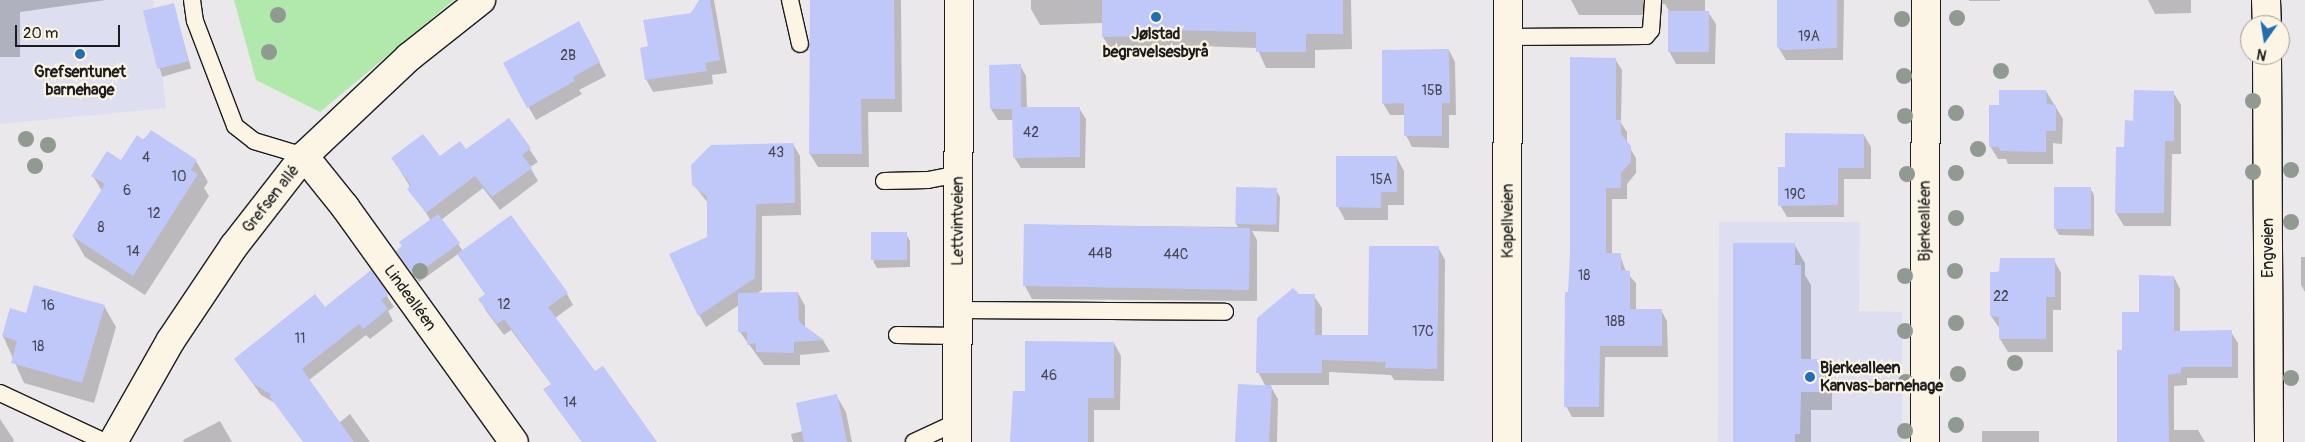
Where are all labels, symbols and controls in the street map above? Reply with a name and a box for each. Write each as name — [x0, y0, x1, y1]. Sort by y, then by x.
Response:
marker: Jølstad begravelsesbyrå — [1150, 11, 1162, 23]
scale bar — [18, 15, 122, 47]
north arrow — [2240, 15, 2290, 65]
text: 20 m — [23, 24, 58, 43]
place label: Jølstad begravelsesbyrå — [1103, 24, 1209, 62]
house number: 19A — [1798, 29, 1820, 45]
text: N — [2255, 45, 2268, 63]
marker: Grefsentunet barnehage — [74, 48, 86, 60]
house number: 2B — [560, 48, 576, 64]
place label: Grefsentunet barnehage — [34, 62, 126, 100]
house number: 15B — [1422, 83, 1442, 99]
house number: 42 — [1023, 125, 1039, 141]
house number: 43 — [768, 145, 784, 161]
house number: 4 — [142, 150, 150, 166]
street label: Grefsen allé — [238, 161, 304, 237]
house number: 10 — [171, 169, 187, 185]
house number: 15A — [1370, 172, 1392, 188]
street label: Lettvintveien — [948, 176, 968, 266]
street label: Bjerkealléen — [1915, 180, 1935, 262]
house number: 6 — [123, 183, 131, 199]
street label: Kapellveien — [1498, 184, 1518, 258]
house number: 19C — [1784, 187, 1806, 203]
house number: 12 — [147, 206, 161, 222]
street label: Engveien — [2258, 218, 2278, 278]
house number: 8 — [97, 220, 105, 236]
house number: 14 — [126, 244, 140, 260]
house number: 44B — [1088, 246, 1112, 262]
house number: 44C — [1164, 247, 1188, 263]
street label: Lindealléen — [380, 261, 440, 335]
house number: 18 — [1578, 268, 1590, 284]
house number: 22 — [1993, 289, 2009, 305]
house number: 12 — [497, 297, 511, 313]
house number: 16 — [41, 298, 55, 314]
house number: 18B — [1605, 314, 1625, 330]
house number: 17C — [1412, 324, 1434, 340]
house number: 11 — [295, 331, 305, 347]
house number: 18 — [32, 339, 44, 355]
place label: Bjerkealleen Kanvas-barnehage — [1820, 358, 1943, 396]
house number: 46 — [1041, 368, 1057, 384]
marker: Bjerkealleen Kanvas-barnehage — [1804, 371, 1816, 383]
house number: 14 — [563, 395, 577, 411]

